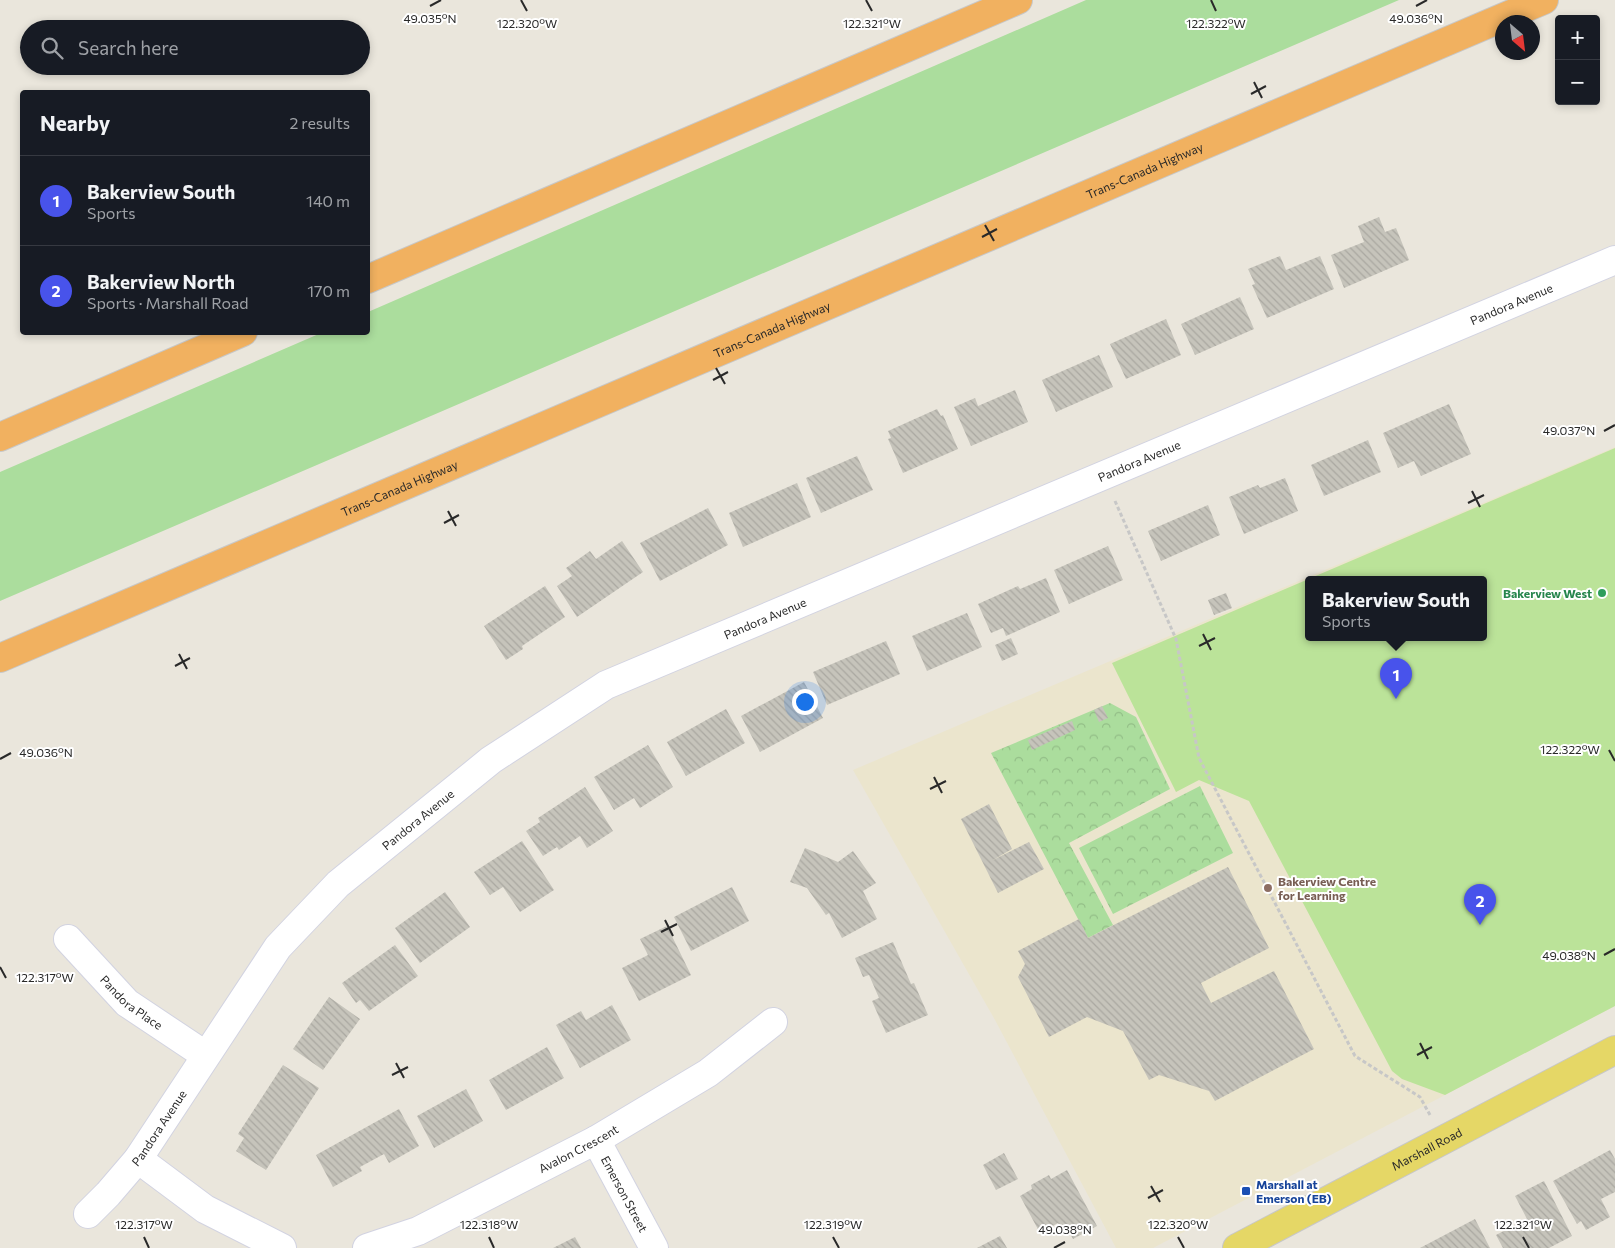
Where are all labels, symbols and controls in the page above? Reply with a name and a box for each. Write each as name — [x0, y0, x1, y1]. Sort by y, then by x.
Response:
text: 49.035°N — [403, 11, 457, 25]
text: 49.036°N — [1389, 11, 1443, 25]
north arrow — [1495, 15, 1540, 60]
map controls — [1555, 15, 1600, 105]
button: + — [1555, 15, 1600, 60]
text: 122.320°W — [497, 16, 557, 30]
text: 122.321°W — [843, 16, 901, 30]
text: 122.322°W — [1186, 16, 1246, 30]
search box — [20, 20, 370, 75]
icon: search — [38, 34, 66, 62]
text: Search here — [78, 36, 178, 59]
button: − — [1555, 60, 1600, 105]
text: Nearby — [40, 110, 110, 135]
text: 2 results — [289, 113, 350, 132]
street label: Trans-Canada Highway — [1084, 139, 1205, 201]
text: Bakerview South — [87, 180, 235, 203]
text: 1 — [52, 191, 60, 210]
text: 140 m — [306, 191, 350, 210]
text: Sports — [87, 203, 136, 222]
text: Bakerview North — [87, 270, 235, 293]
street label: Pandora Avenue — [1468, 280, 1555, 327]
text: 2 — [51, 281, 61, 300]
text: 170 m — [307, 281, 350, 300]
text: Sports · Marshall Road — [87, 293, 249, 312]
street label: Trans-Canada Highway — [711, 298, 832, 360]
text: 49.037°N — [1543, 423, 1595, 437]
street label: Pandora Avenue — [1096, 437, 1182, 484]
street label: Trans-Canada Highway — [339, 457, 460, 519]
popup — [1305, 576, 1487, 641]
place label: Bakerview West — [1503, 586, 1592, 600]
marker: Bakerview West — [1596, 587, 1608, 599]
text: Bakerview South — [1322, 588, 1470, 611]
street label: Pandora Avenue — [721, 595, 808, 642]
text: Sports — [1322, 611, 1371, 630]
pin: 1 — [1380, 658, 1412, 699]
your location — [792, 689, 818, 715]
text: 122.322°W — [1540, 742, 1600, 756]
text: 49.036°N — [19, 745, 73, 759]
street label: Pandora Avenue — [379, 786, 456, 853]
place label: Bakerview Centre for Learning — [1278, 874, 1376, 902]
marker: Bakerview Centre for Learning — [1262, 882, 1274, 894]
pin: 2 — [1464, 884, 1496, 925]
text: 49.038°N — [1542, 948, 1596, 962]
text: 122.317°W — [16, 970, 74, 984]
street label: Pandora Place — [98, 972, 165, 1032]
street label: Pandora Avenue — [128, 1087, 189, 1168]
street label: Avalon Crescent — [536, 1121, 621, 1175]
street label: Marshall Road — [1389, 1125, 1464, 1173]
street label: Emerson Street — [599, 1153, 651, 1234]
place label: Marshall at Emerson (EB) — [1256, 1177, 1331, 1205]
marker: Marshall at Emerson (EB) — [1240, 1185, 1252, 1197]
text: 122.317°W — [115, 1217, 173, 1231]
text: 122.318°W — [460, 1217, 518, 1231]
text: 122.319°W — [804, 1217, 862, 1231]
text: 122.320°W — [1148, 1217, 1208, 1231]
text: 122.321°W — [1494, 1217, 1552, 1231]
text: 49.038°N — [1038, 1222, 1092, 1236]

